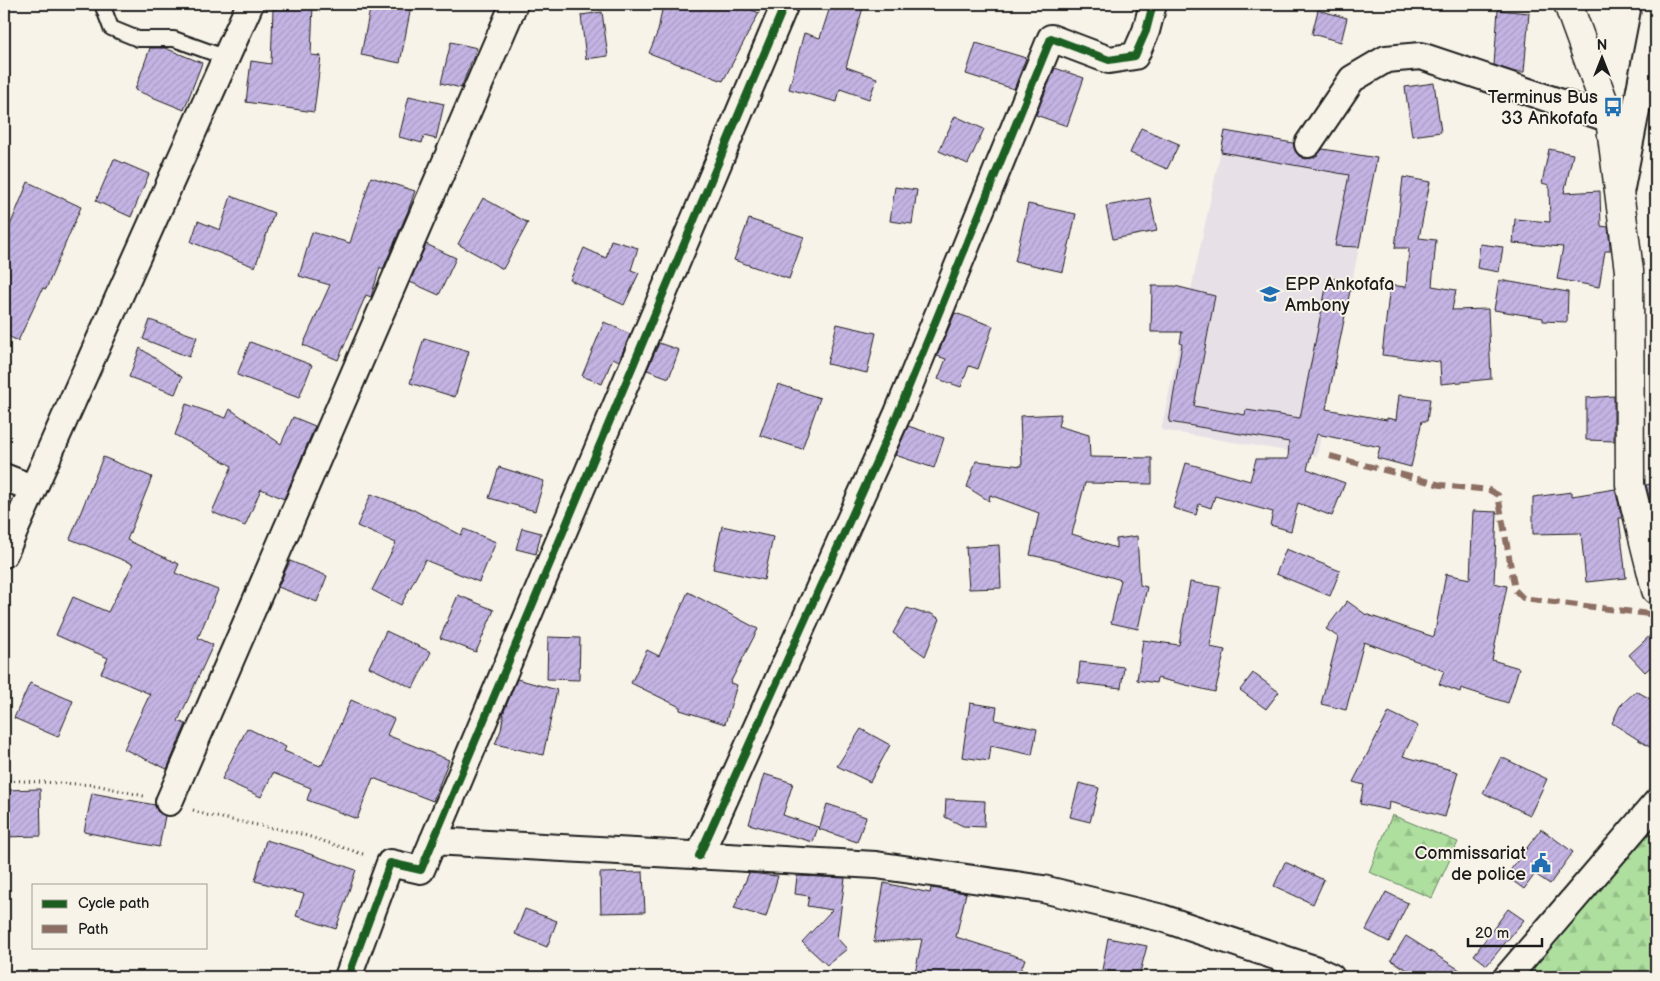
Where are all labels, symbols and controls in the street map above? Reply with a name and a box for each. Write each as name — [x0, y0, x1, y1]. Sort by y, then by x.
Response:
north arrow — [1578, 32, 1628, 82]
text: N — [1597, 37, 1607, 54]
place label: Terminus Bus 33 Ankofafa — [1488, 87, 1598, 129]
bus stop icon: Terminus Bus 33 Ankofafa — [1602, 96, 1624, 118]
place label: EPP Ankofafa Ambony — [1285, 274, 1394, 316]
school or university icon: EPP Ankofafa Ambony — [1259, 283, 1281, 305]
place label: Commissariat de police — [1415, 843, 1526, 885]
public building icon: Commissariat de police — [1530, 852, 1552, 874]
legend — [32, 884, 208, 948]
text: Cycle path — [78, 894, 149, 913]
scale bar — [1468, 916, 1541, 948]
text: Path — [78, 920, 108, 939]
text: 20 m — [1475, 924, 1509, 943]

